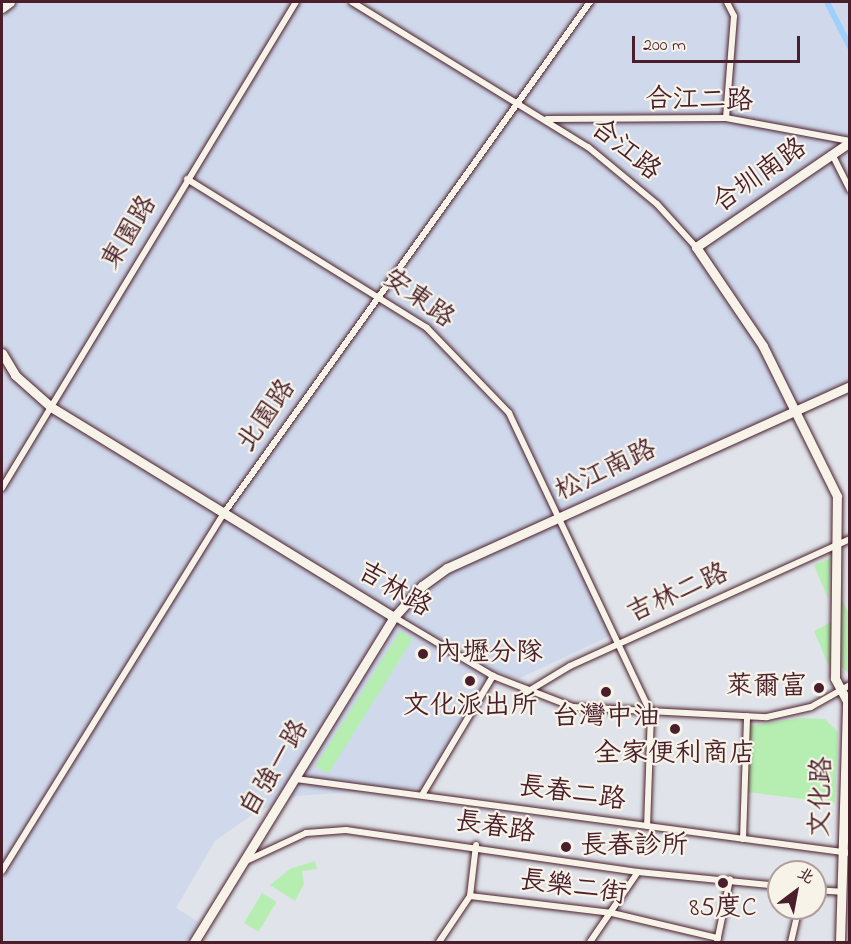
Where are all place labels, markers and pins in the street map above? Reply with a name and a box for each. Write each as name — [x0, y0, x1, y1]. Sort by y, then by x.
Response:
place label: 內壢分隊 — [435, 638, 543, 670]
marker: 內壢分隊 — [416, 647, 430, 661]
place label: 萊爾富 — [726, 672, 807, 704]
marker: 文化派出所 — [463, 674, 477, 688]
marker: 萊爾富 — [812, 681, 826, 695]
marker: 台灣中油 — [599, 685, 613, 699]
place label: 文化派出所 — [403, 691, 537, 723]
place label: 台灣中油 — [552, 702, 660, 734]
marker: 全家便利商店 — [668, 722, 682, 736]
place label: 全家便利商店 — [594, 739, 756, 771]
place label: 長春診所 — [580, 831, 688, 863]
marker: 長春診所 — [557, 838, 575, 856]
marker: 85度C — [716, 876, 730, 890]
place label: 85度C — [689, 893, 757, 925]

